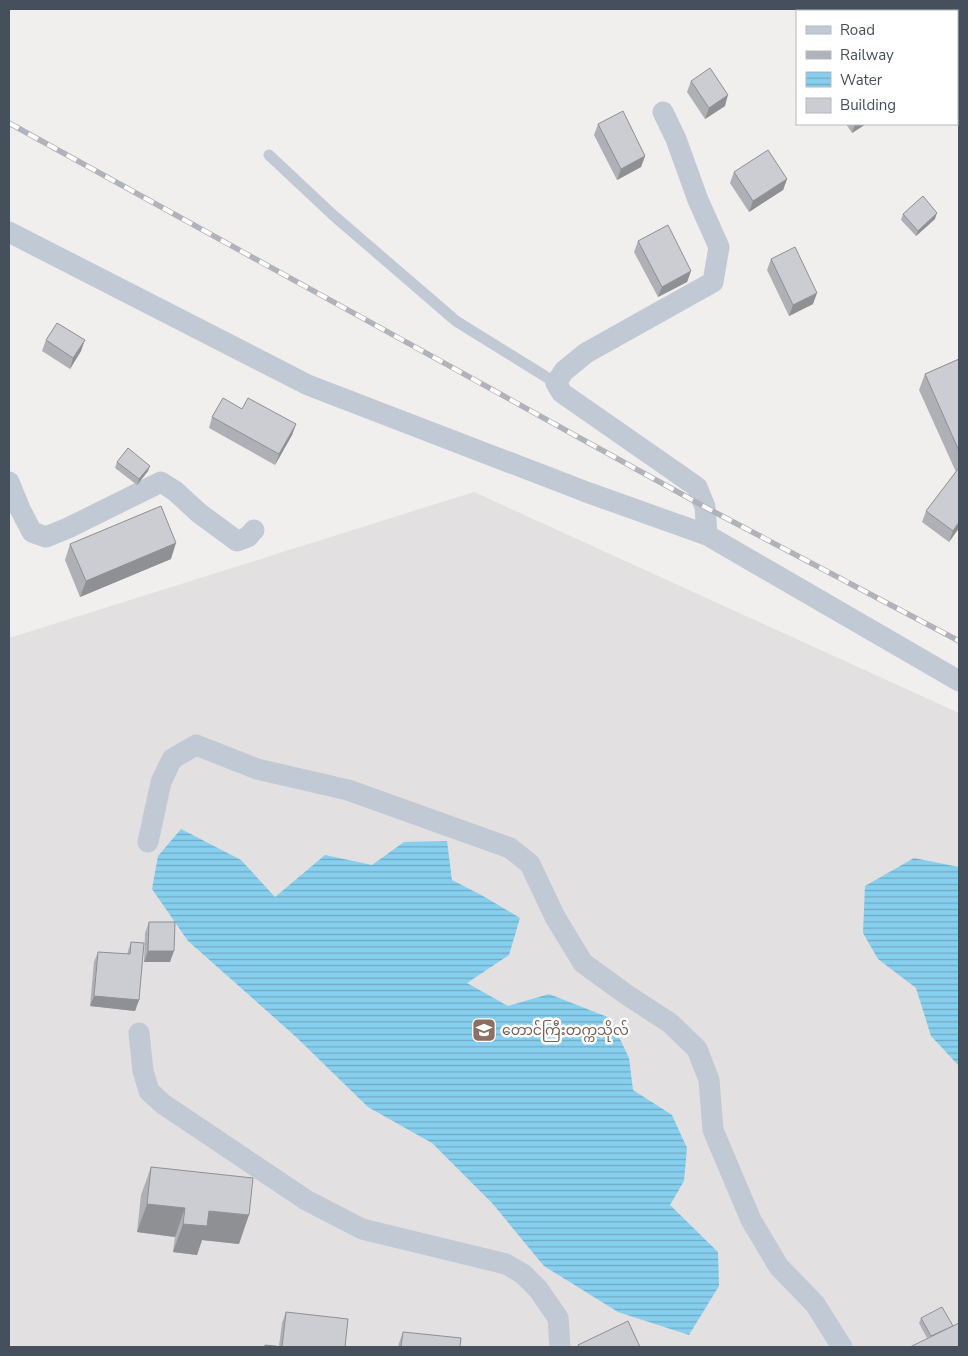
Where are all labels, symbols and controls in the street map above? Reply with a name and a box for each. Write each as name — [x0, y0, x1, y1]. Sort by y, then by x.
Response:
legend — [796, 10, 958, 125]
text: Road — [840, 20, 875, 40]
text: Railway — [840, 45, 894, 65]
text: Water — [840, 70, 883, 90]
text: Building — [840, 95, 896, 115]
school or university icon: တောင်ကြီးတက္ကသိုလ် — [471, 1017, 497, 1043]
place label: တောင်ကြီးတက္ကသိုလ် — [502, 1020, 629, 1042]

